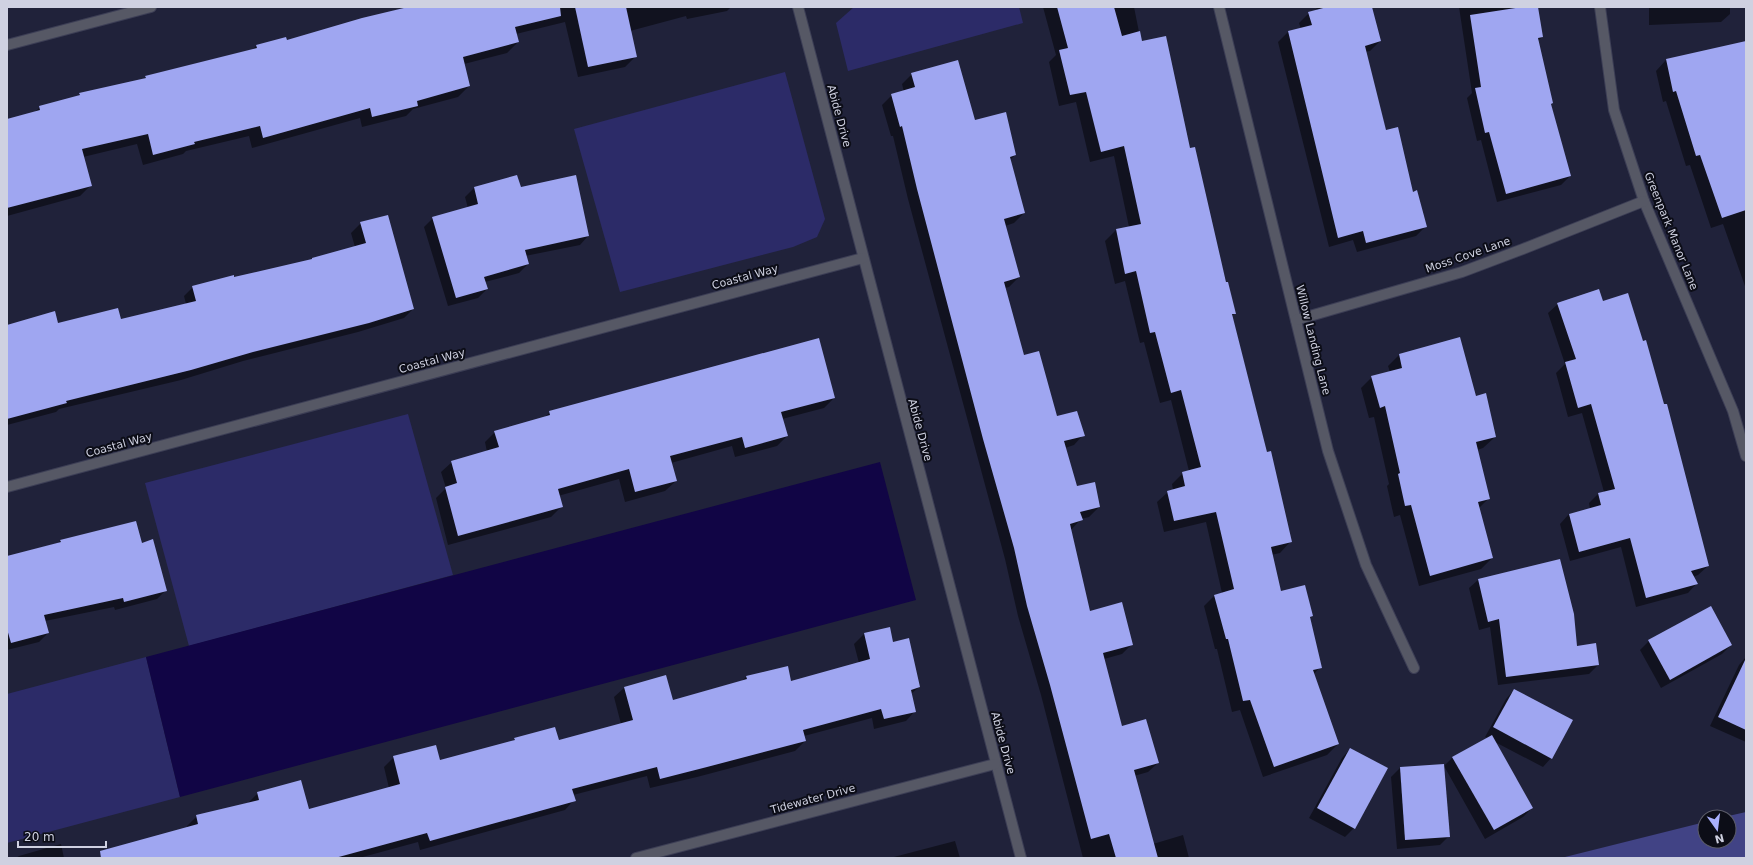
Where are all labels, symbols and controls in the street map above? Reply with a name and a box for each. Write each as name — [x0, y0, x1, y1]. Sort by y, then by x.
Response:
street label: Abide Drive — [824, 83, 854, 149]
street label: Greenpark Manor Lane — [1641, 170, 1701, 292]
street label: Moss Cove Lane — [1424, 234, 1512, 276]
street label: Coastal Way — [711, 262, 780, 292]
street label: Willow Landing Lane — [1293, 284, 1333, 397]
street label: Coastal Way — [398, 346, 467, 376]
street label: Abide Drive — [905, 397, 935, 463]
street label: Coastal Way — [85, 430, 154, 460]
street label: Abide Drive — [988, 710, 1018, 776]
street label: Tidewater Drive — [768, 781, 857, 817]
north arrow — [1697, 809, 1737, 849]
scale bar — [18, 823, 106, 849]
text: 20 m — [24, 830, 55, 844]
text: N — [1713, 831, 1725, 846]

